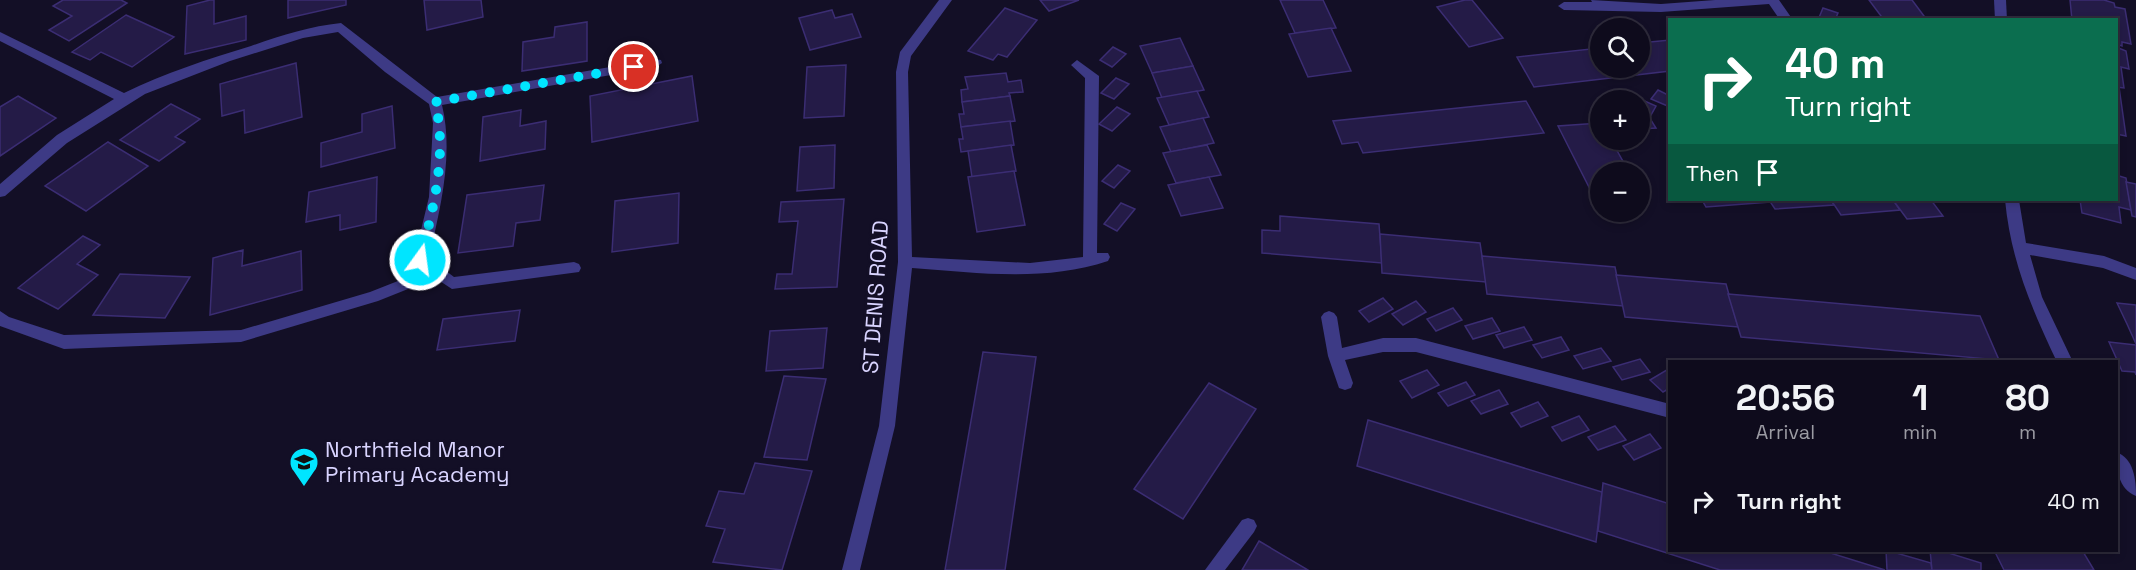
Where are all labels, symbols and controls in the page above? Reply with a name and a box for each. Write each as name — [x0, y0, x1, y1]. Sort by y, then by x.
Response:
map controls — [1590, 18, 1650, 222]
button: search — [1590, 18, 1650, 78]
text: 40 m — [1785, 37, 1885, 90]
pin — [608, 41, 659, 92]
icon: right — [1686, 42, 1764, 120]
icon: arrive — [617, 50, 650, 83]
text: Turn right — [1785, 89, 1912, 124]
button: + — [1590, 90, 1650, 150]
icon: arrive — [1751, 156, 1784, 189]
text: Then — [1686, 159, 1739, 187]
button: − — [1590, 162, 1650, 222]
street label: ST DENIS ROAD — [856, 219, 894, 375]
position arrow — [388, 228, 452, 292]
text: 20:56 — [1736, 375, 1835, 421]
text: 1 — [1912, 375, 1928, 421]
text: 80 — [2005, 375, 2050, 421]
text: Arrival — [1756, 419, 1815, 445]
text: min — [1903, 419, 1937, 445]
text: m — [2019, 419, 2036, 445]
place label: Northfield Manor Primary Academy — [325, 435, 509, 488]
school or university icon: Northfield Manor Primary Academy — [288, 446, 320, 488]
icon: right — [1686, 485, 1719, 518]
text: Turn right — [1737, 487, 1842, 515]
text: 40 m — [2048, 487, 2100, 515]

